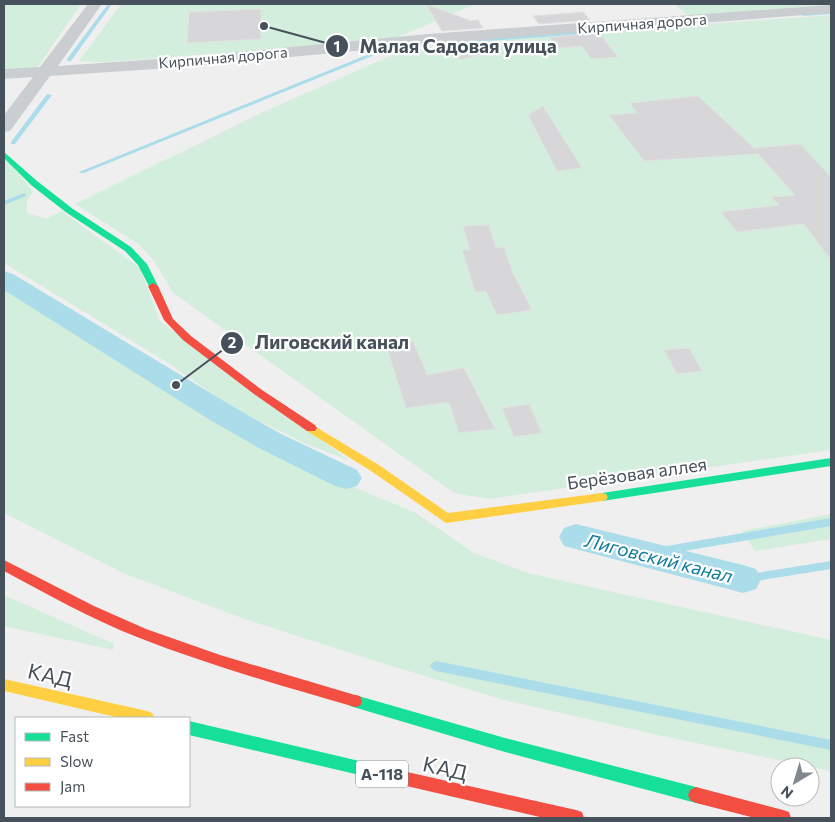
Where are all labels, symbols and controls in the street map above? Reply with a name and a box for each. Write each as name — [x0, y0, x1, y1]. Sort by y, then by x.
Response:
street label: Кирпичная дорога — [577, 10, 707, 36]
callout: Малая Садовая улица — [324, 29, 566, 63]
text: Малая Садовая улица — [359, 34, 557, 57]
text: 1 — [334, 37, 340, 55]
street label: Кирпичная дорога — [158, 42, 288, 72]
callout: Лиговский канал — [219, 326, 419, 360]
text: Лиговский канал — [255, 330, 409, 353]
text: 2 — [228, 333, 236, 351]
street label: Берёзовая аллея — [565, 452, 708, 494]
water label: Лиговский канал — [582, 528, 735, 587]
street label: КАД — [26, 657, 75, 692]
legend — [15, 717, 190, 807]
text: Fast — [60, 727, 89, 745]
street label: КАД — [421, 750, 470, 785]
text: Slow — [60, 752, 93, 770]
north arrow — [770, 757, 820, 807]
road number: А-118 — [356, 761, 408, 788]
text: Jam — [60, 777, 85, 795]
text: N — [777, 783, 796, 803]

